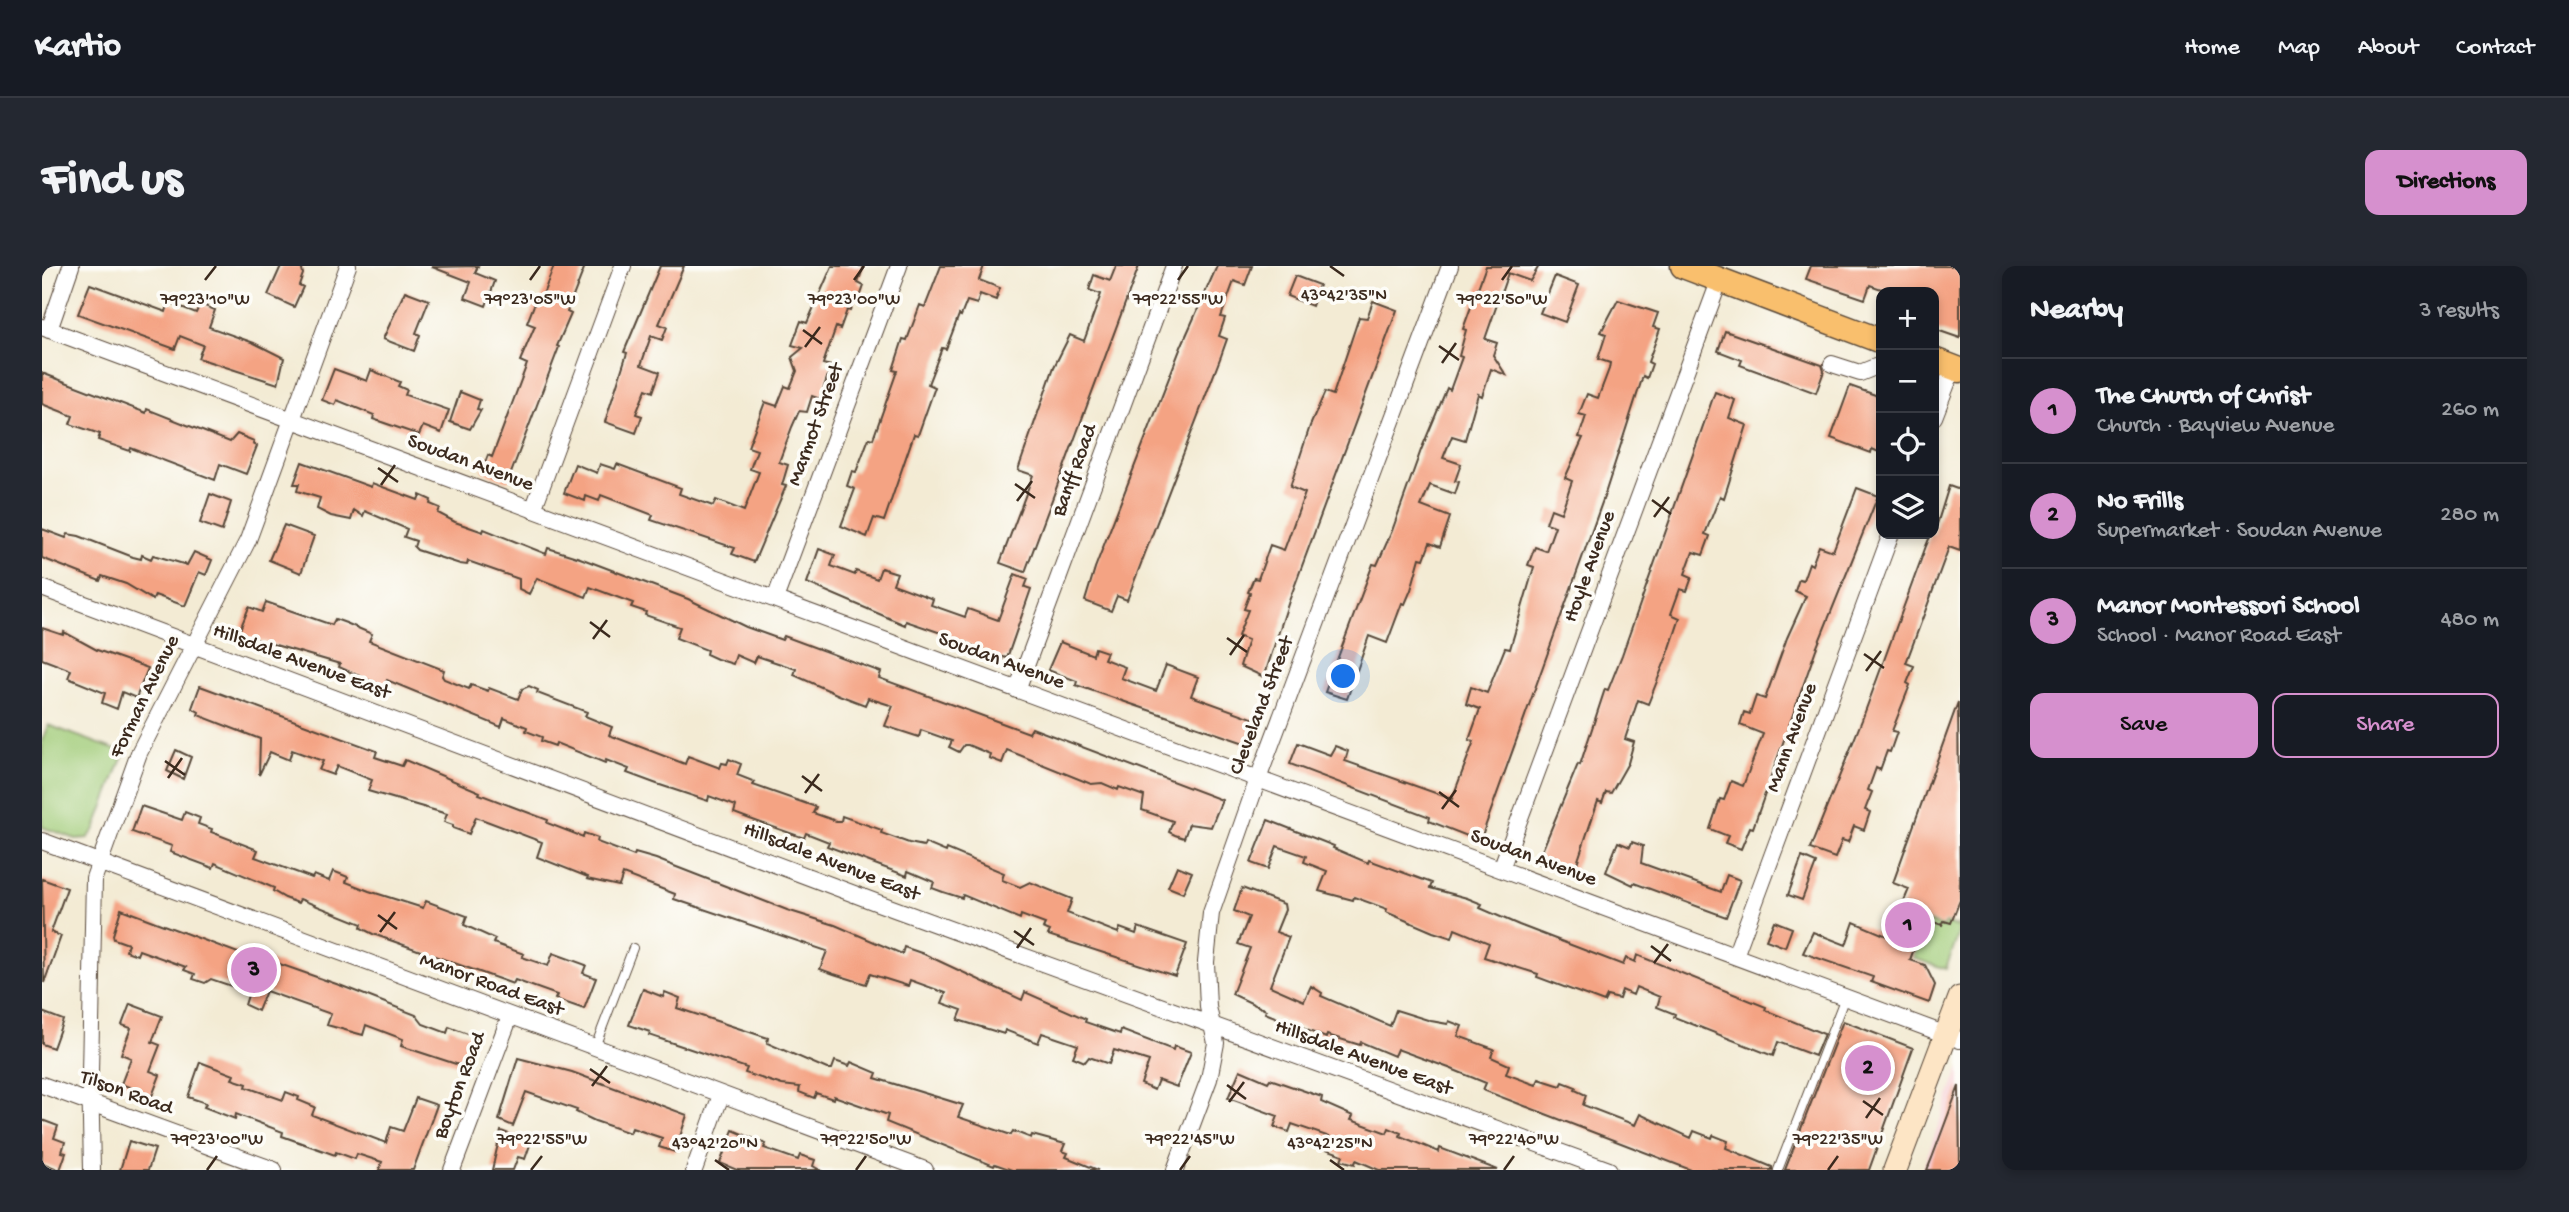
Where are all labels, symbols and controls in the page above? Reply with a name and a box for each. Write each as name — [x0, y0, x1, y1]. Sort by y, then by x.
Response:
text: Kartio — [35, 29, 121, 67]
text: Home — [2184, 34, 2240, 63]
text: Map — [2278, 34, 2320, 63]
text: About — [2358, 34, 2418, 63]
text: Contact — [2456, 34, 2534, 63]
button: Directions — [2365, 150, 2527, 215]
text: Find us — [42, 153, 182, 211]
text: 43°42'35"N — [1301, 286, 1387, 307]
map controls — [1876, 287, 1939, 539]
button: + — [1876, 287, 1939, 350]
text: 79°23'10"W — [159, 290, 250, 311]
text: 79°23'05"W — [483, 290, 576, 311]
text: 79°23'00"W — [807, 290, 900, 311]
text: 79°22'55"W — [1132, 290, 1223, 311]
text: 79°22'50"W — [1455, 290, 1548, 311]
text: Nearby — [2030, 294, 2123, 329]
text: 3 results — [2419, 298, 2499, 325]
button: − — [1876, 350, 1939, 413]
street label: Marmot Street — [783, 358, 852, 490]
text: The Church of Christ — [2097, 382, 2310, 413]
text: 1 — [2048, 397, 2058, 424]
text: 260 m — [2441, 397, 2499, 424]
button: locate — [1876, 413, 1939, 476]
text: Church · Bayview Avenue — [2097, 413, 2334, 440]
street label: Banff Road — [1047, 420, 1105, 521]
street label: Soudan Avenue — [403, 430, 538, 499]
button: layers — [1876, 476, 1939, 539]
text: No Frills — [2097, 487, 2183, 518]
text: 2 — [2047, 502, 2059, 529]
text: 280 m — [2440, 502, 2499, 529]
street label: Hoyle Avenue — [1559, 507, 1623, 626]
text: Supermarket · Soudan Avenue — [2097, 518, 2382, 545]
text: Manor Montessori School — [2097, 592, 2360, 623]
text: 3 — [2047, 607, 2059, 634]
text: 480 m — [2441, 607, 2499, 634]
street label: Hillsdale Avenue East — [209, 619, 395, 708]
text: School · Manor Road East — [2097, 623, 2341, 650]
street label: Soudan Avenue — [934, 628, 1069, 697]
street label: Forman Avenue — [105, 630, 187, 763]
street label: Cleveland Street — [1225, 631, 1302, 779]
your location — [1326, 659, 1360, 693]
street label: Mann Avenue — [1762, 679, 1825, 796]
button: Save — [2030, 693, 2258, 758]
button: Share — [2272, 693, 2499, 758]
street label: Hillsdale Avenue East — [739, 818, 925, 909]
street label: Soudan Avenue — [1466, 825, 1601, 894]
pin: 1 — [1885, 899, 1931, 951]
pin: 3 — [231, 944, 277, 996]
street label: Manor Road East — [416, 948, 569, 1024]
street label: Hillsdale Avenue East — [1271, 1015, 1457, 1104]
street label: Boyton Road — [429, 1028, 493, 1144]
pin: 2 — [1845, 1042, 1891, 1094]
street label: Tilson Road — [75, 1065, 177, 1123]
text: 79°23'00"W — [170, 1130, 263, 1151]
text: 79°22'55"W — [496, 1130, 587, 1151]
text: 79°22'50"W — [819, 1130, 912, 1151]
text: 79°22'45"W — [1144, 1130, 1235, 1151]
text: 79°22'40"W — [1468, 1130, 1559, 1151]
text: 79°22'35"W — [1792, 1130, 1883, 1151]
text: 43°42'20"N — [672, 1134, 758, 1155]
text: 43°42'25"N — [1287, 1134, 1373, 1155]

